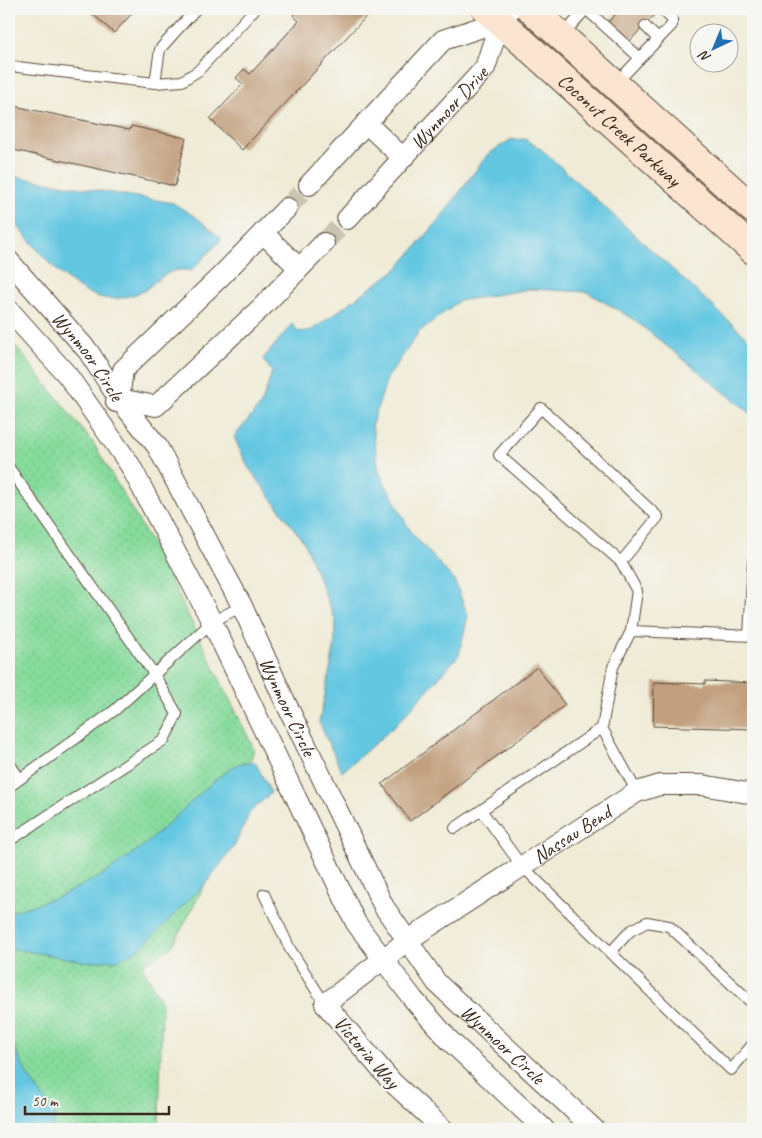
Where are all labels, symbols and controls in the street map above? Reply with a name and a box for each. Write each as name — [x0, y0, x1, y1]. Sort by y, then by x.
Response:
north arrow — [690, 22, 740, 72]
text: N — [695, 46, 714, 66]
street label: Wynmoor Drive — [405, 60, 494, 155]
street label: Coconut Creek Parkway — [552, 68, 688, 193]
street label: Wynmoor Circle — [46, 307, 130, 407]
street label: Wynmoor Circle — [254, 654, 322, 761]
street label: Nassau Bend — [528, 798, 619, 869]
street label: Wynmoor Circle — [455, 999, 551, 1091]
street label: Victoria Way — [328, 1011, 406, 1095]
scale bar — [25, 1083, 169, 1115]
text: 50 m — [32, 1092, 59, 1111]

